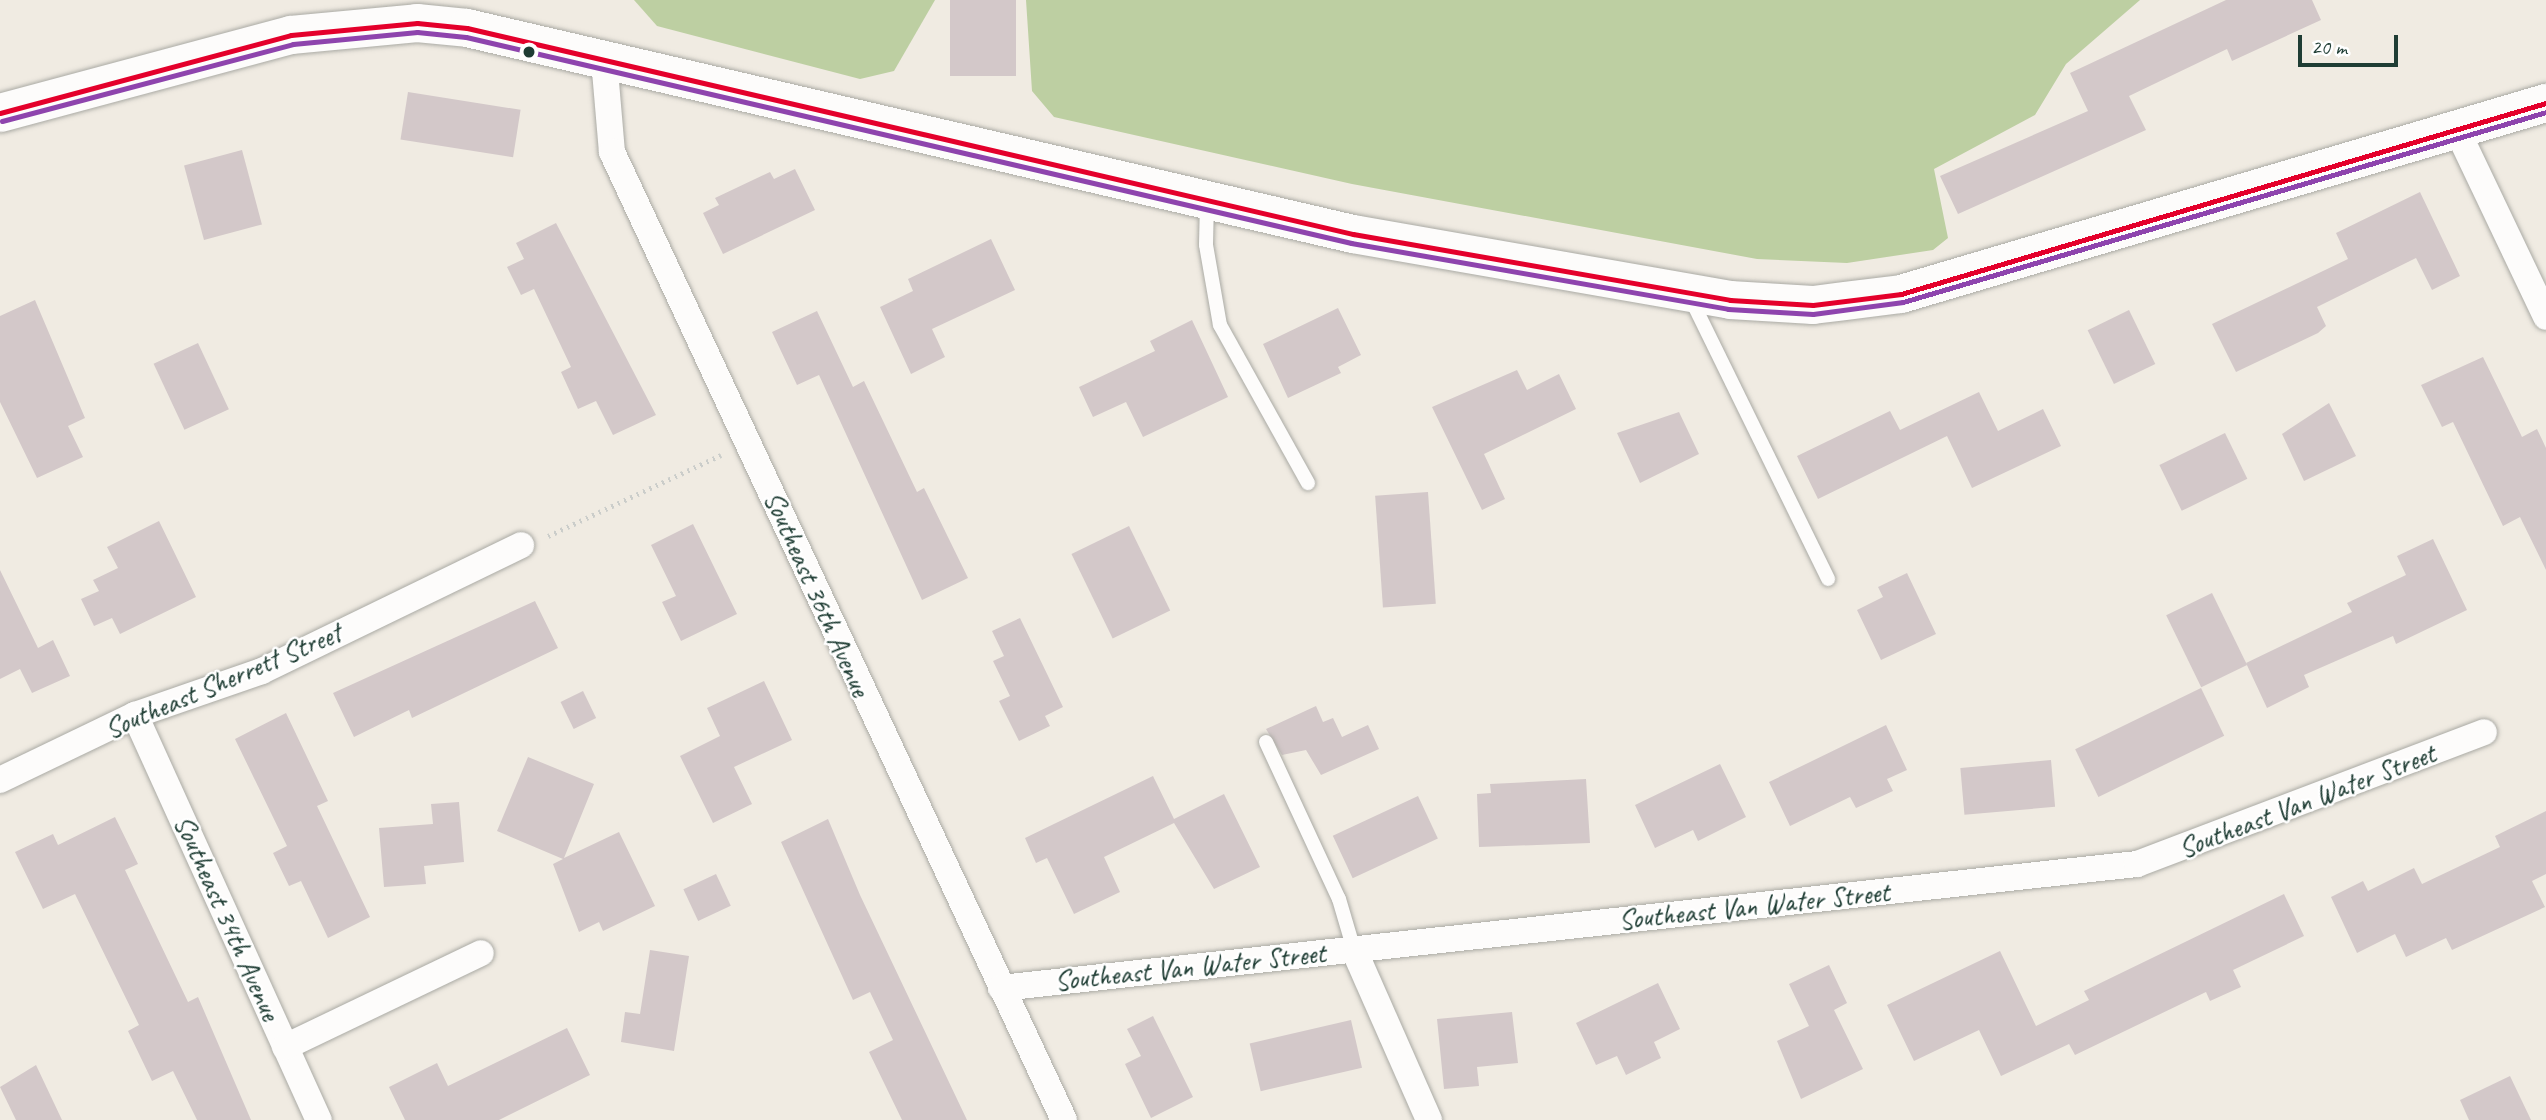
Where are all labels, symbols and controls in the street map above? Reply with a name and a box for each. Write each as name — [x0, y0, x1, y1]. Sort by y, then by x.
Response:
scale bar — [2301, 21, 2401, 65]
text: 20 m — [2311, 34, 2347, 60]
unlabelled marker — [522, 45, 536, 59]
street label: Southeast 36th Avenue — [757, 486, 877, 702]
street label: Southeast Sherrett Street — [99, 616, 347, 746]
street label: Southeast Van Water Street — [2173, 736, 2441, 866]
street label: Southeast 34th Avenue — [167, 810, 287, 1026]
street label: Southeast Van Water Street — [1615, 875, 1893, 937]
street label: Southeast Van Water Street — [1051, 936, 1329, 998]

